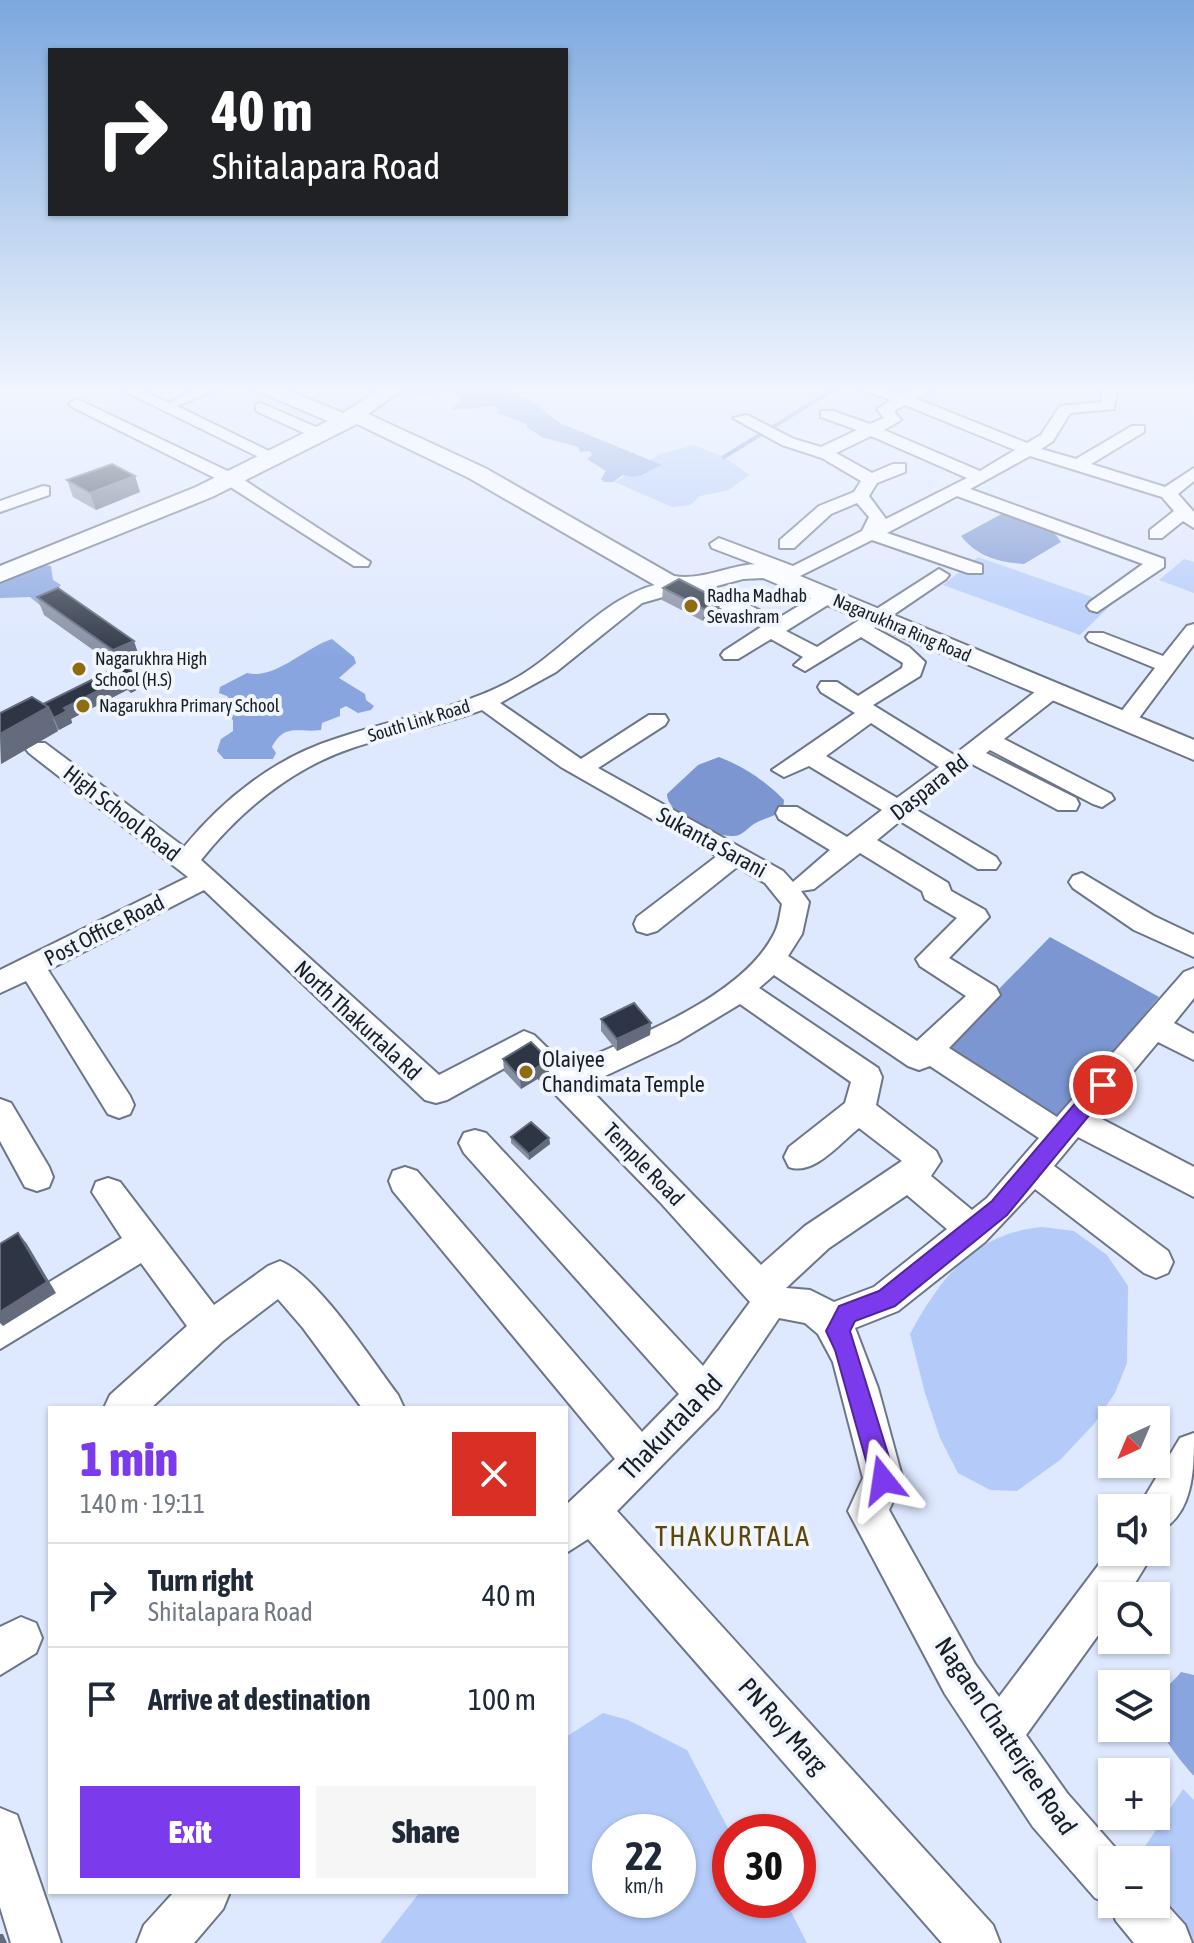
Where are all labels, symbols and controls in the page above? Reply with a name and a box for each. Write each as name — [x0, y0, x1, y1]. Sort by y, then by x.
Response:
text: 40 m — [212, 79, 313, 143]
icon: right — [80, 80, 184, 184]
text: Shitalapara Road — [212, 145, 440, 187]
place label: Radha Madhab Sevashram — [707, 585, 807, 627]
street label: Nagarukhra Ring Road — [830, 589, 974, 666]
marker: Radha Madhab Sevashram — [682, 597, 700, 615]
place label: Nagarukhra High School (H.S) — [95, 648, 207, 690]
marker: Nagarukhra High School (H.S) — [70, 660, 88, 678]
place label: Nagarukhra Primary School — [99, 695, 280, 716]
street label: South Link Road — [365, 695, 472, 746]
marker: Nagarukhra Primary School — [74, 697, 92, 715]
street label: Daspara Rd — [885, 749, 973, 825]
street label: High School Road — [59, 759, 185, 867]
street label: Sukanta Sarani — [653, 801, 771, 883]
street label: Post Office Road — [40, 889, 168, 971]
street label: North Thakurtala Rd — [289, 955, 427, 1085]
place label: Olaiyee Chandimata Temple — [542, 1046, 705, 1097]
pin — [1069, 1051, 1137, 1119]
marker: Olaiyee Chandimata Temple — [517, 1063, 535, 1081]
icon: arrive — [1081, 1063, 1125, 1107]
street label: Temple Road — [598, 1117, 690, 1211]
street label: Thakurtala Rd — [614, 1368, 728, 1486]
north arrow — [1098, 1406, 1170, 1478]
map controls — [1098, 1406, 1170, 1918]
text: 1 min — [80, 1431, 178, 1486]
button: close — [452, 1432, 536, 1516]
position arrow — [841, 1438, 925, 1522]
text: 140 m · 19:11 — [80, 1489, 205, 1519]
button: sound — [1098, 1494, 1170, 1566]
district label: THAKURTALA — [655, 1520, 811, 1552]
text: Turn right — [148, 1563, 254, 1597]
icon: right — [80, 1573, 124, 1617]
text: 40 m — [482, 1578, 536, 1612]
button: search — [1098, 1582, 1170, 1654]
text: Shitalapara Road — [148, 1597, 313, 1627]
street label: Nagaen Chatterjee Road — [929, 1632, 1083, 1840]
button: layers — [1098, 1670, 1170, 1742]
street label: PN Roy Marg — [732, 1672, 834, 1781]
icon: arrive — [80, 1677, 124, 1721]
text: Arrive at destination — [148, 1682, 370, 1716]
text: 100 m — [468, 1682, 536, 1716]
button: + — [1098, 1758, 1170, 1830]
button: Exit — [80, 1786, 300, 1878]
button: Share — [316, 1786, 536, 1878]
speed limit sign: 30 — [712, 1814, 816, 1918]
text: 22 — [625, 1833, 663, 1878]
button: − — [1098, 1846, 1170, 1918]
text: km/h — [624, 1874, 664, 1897]

